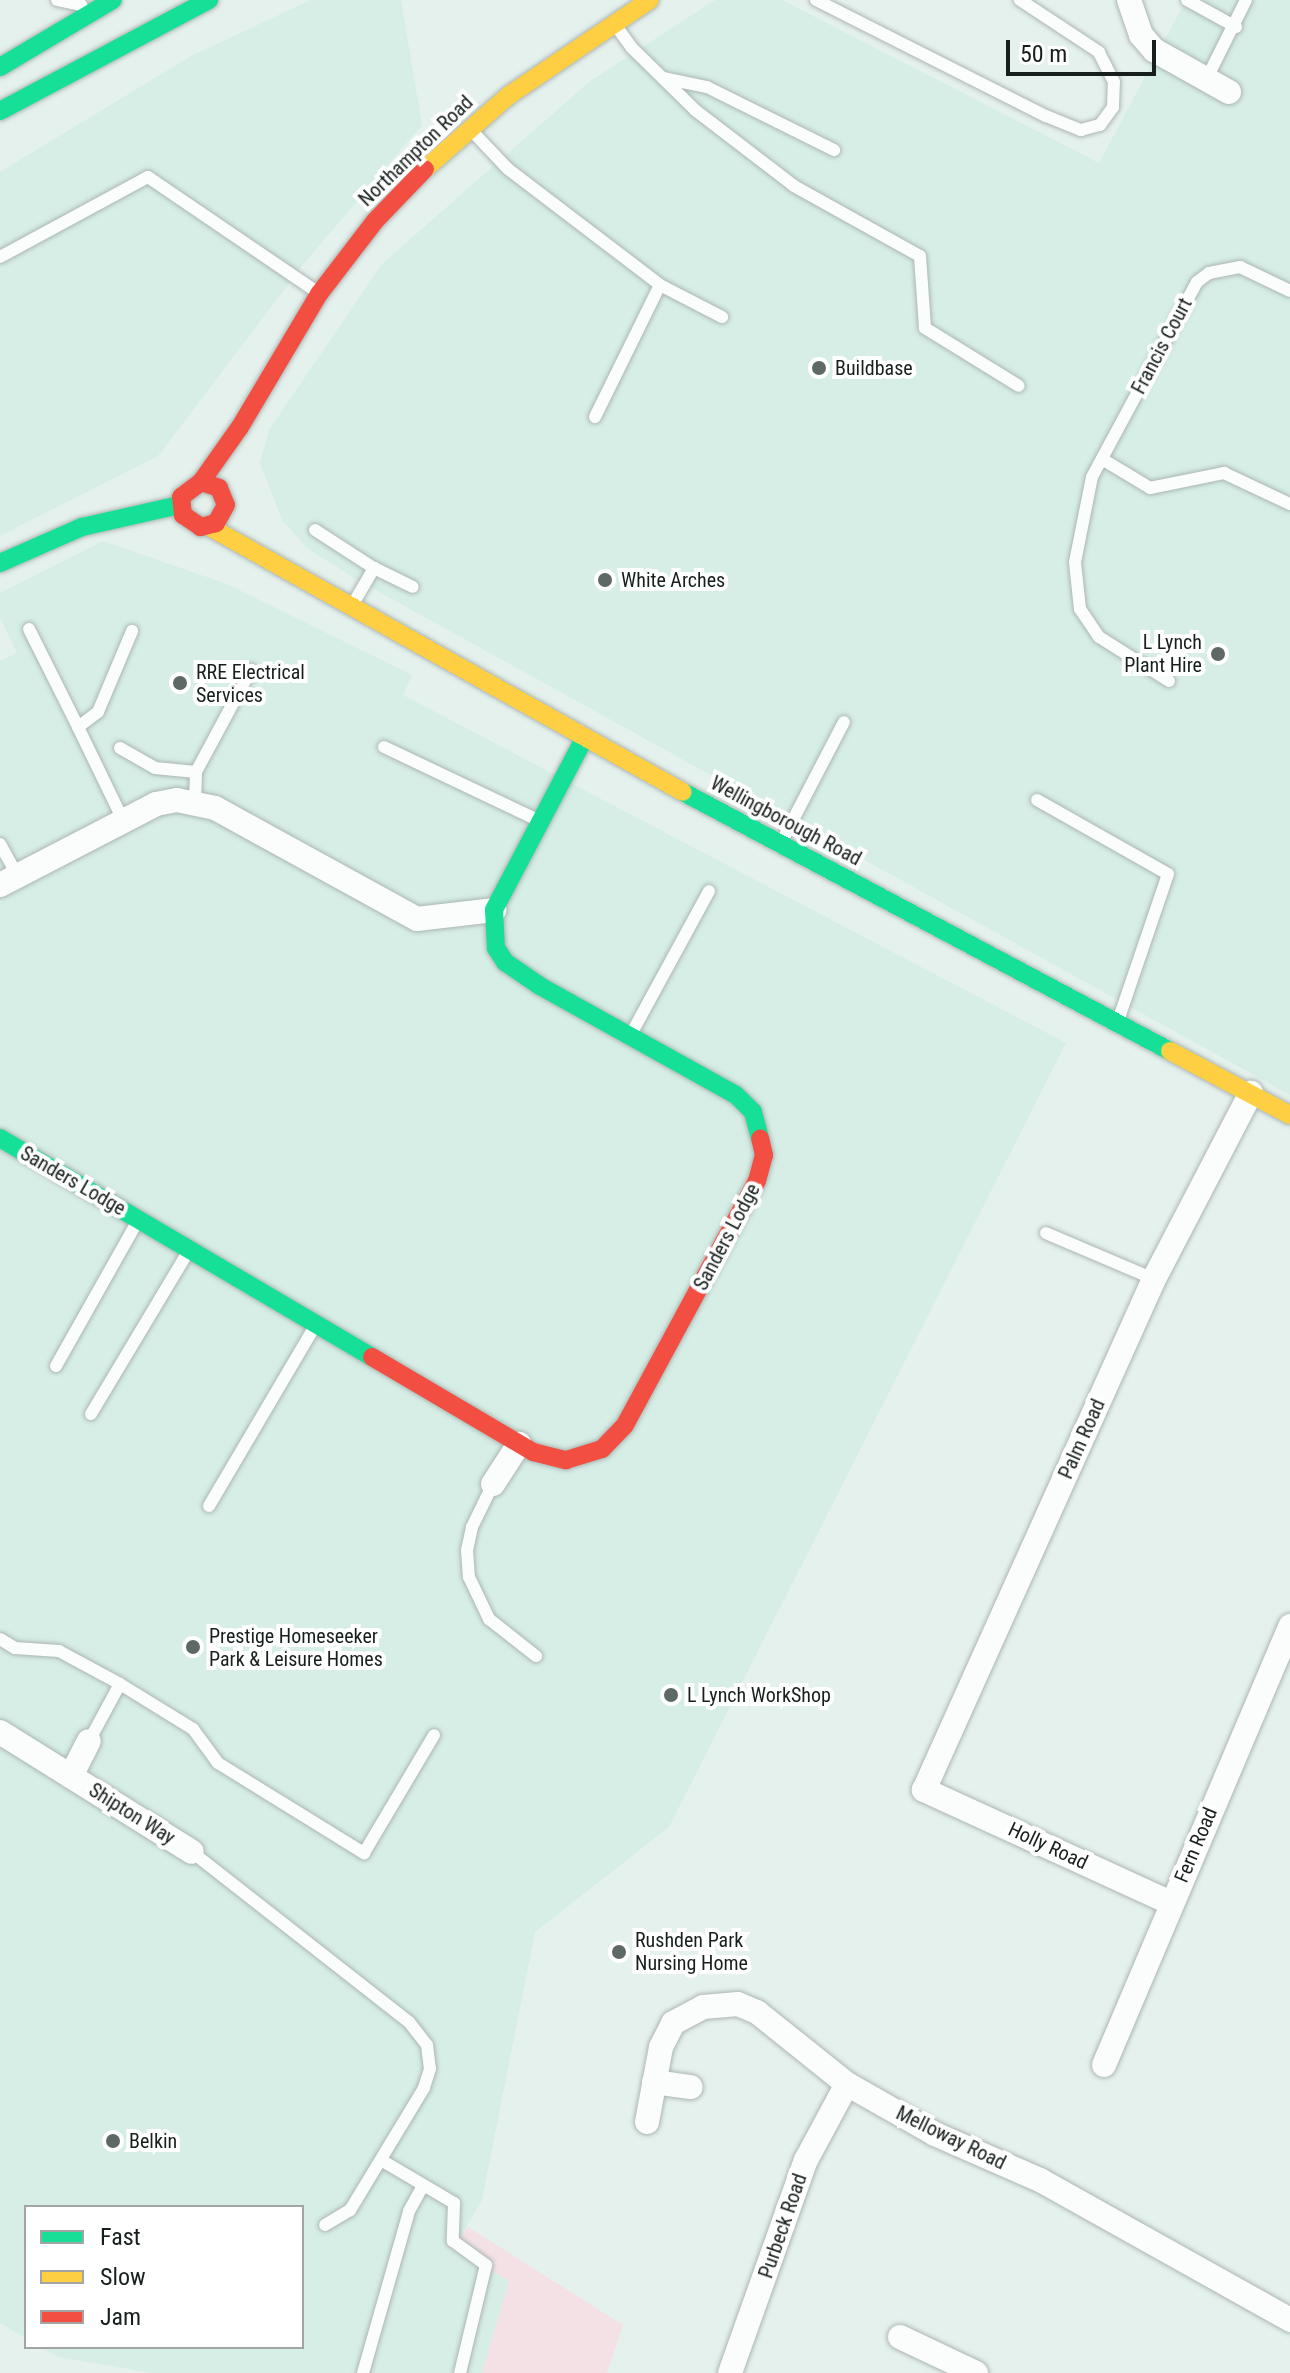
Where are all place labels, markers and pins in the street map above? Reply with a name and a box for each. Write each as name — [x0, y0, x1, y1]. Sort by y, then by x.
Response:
place label: Buildbase — [835, 356, 913, 380]
marker: Buildbase — [810, 359, 828, 377]
place label: White Arches — [621, 568, 725, 592]
marker: White Arches — [596, 571, 614, 589]
place label: L Lynch Plant Hire — [1124, 630, 1202, 677]
marker: L Lynch Plant Hire — [1209, 645, 1227, 663]
place label: RRE Electrical Services — [196, 660, 305, 707]
marker: RRE Electrical Services — [171, 674, 189, 692]
place label: Prestige Homeseeker Park & Leisure Homes — [209, 1624, 383, 1671]
marker: Prestige Homeseeker Park & Leisure Homes — [184, 1638, 202, 1656]
place label: L Lynch WorkShop — [687, 1683, 831, 1707]
marker: L Lynch WorkShop — [662, 1686, 680, 1704]
place label: Rushden Park Nursing Home — [635, 1928, 748, 1975]
marker: Rushden Park Nursing Home — [610, 1943, 628, 1961]
place label: Belkin — [129, 2129, 177, 2153]
marker: Belkin — [104, 2132, 122, 2150]

